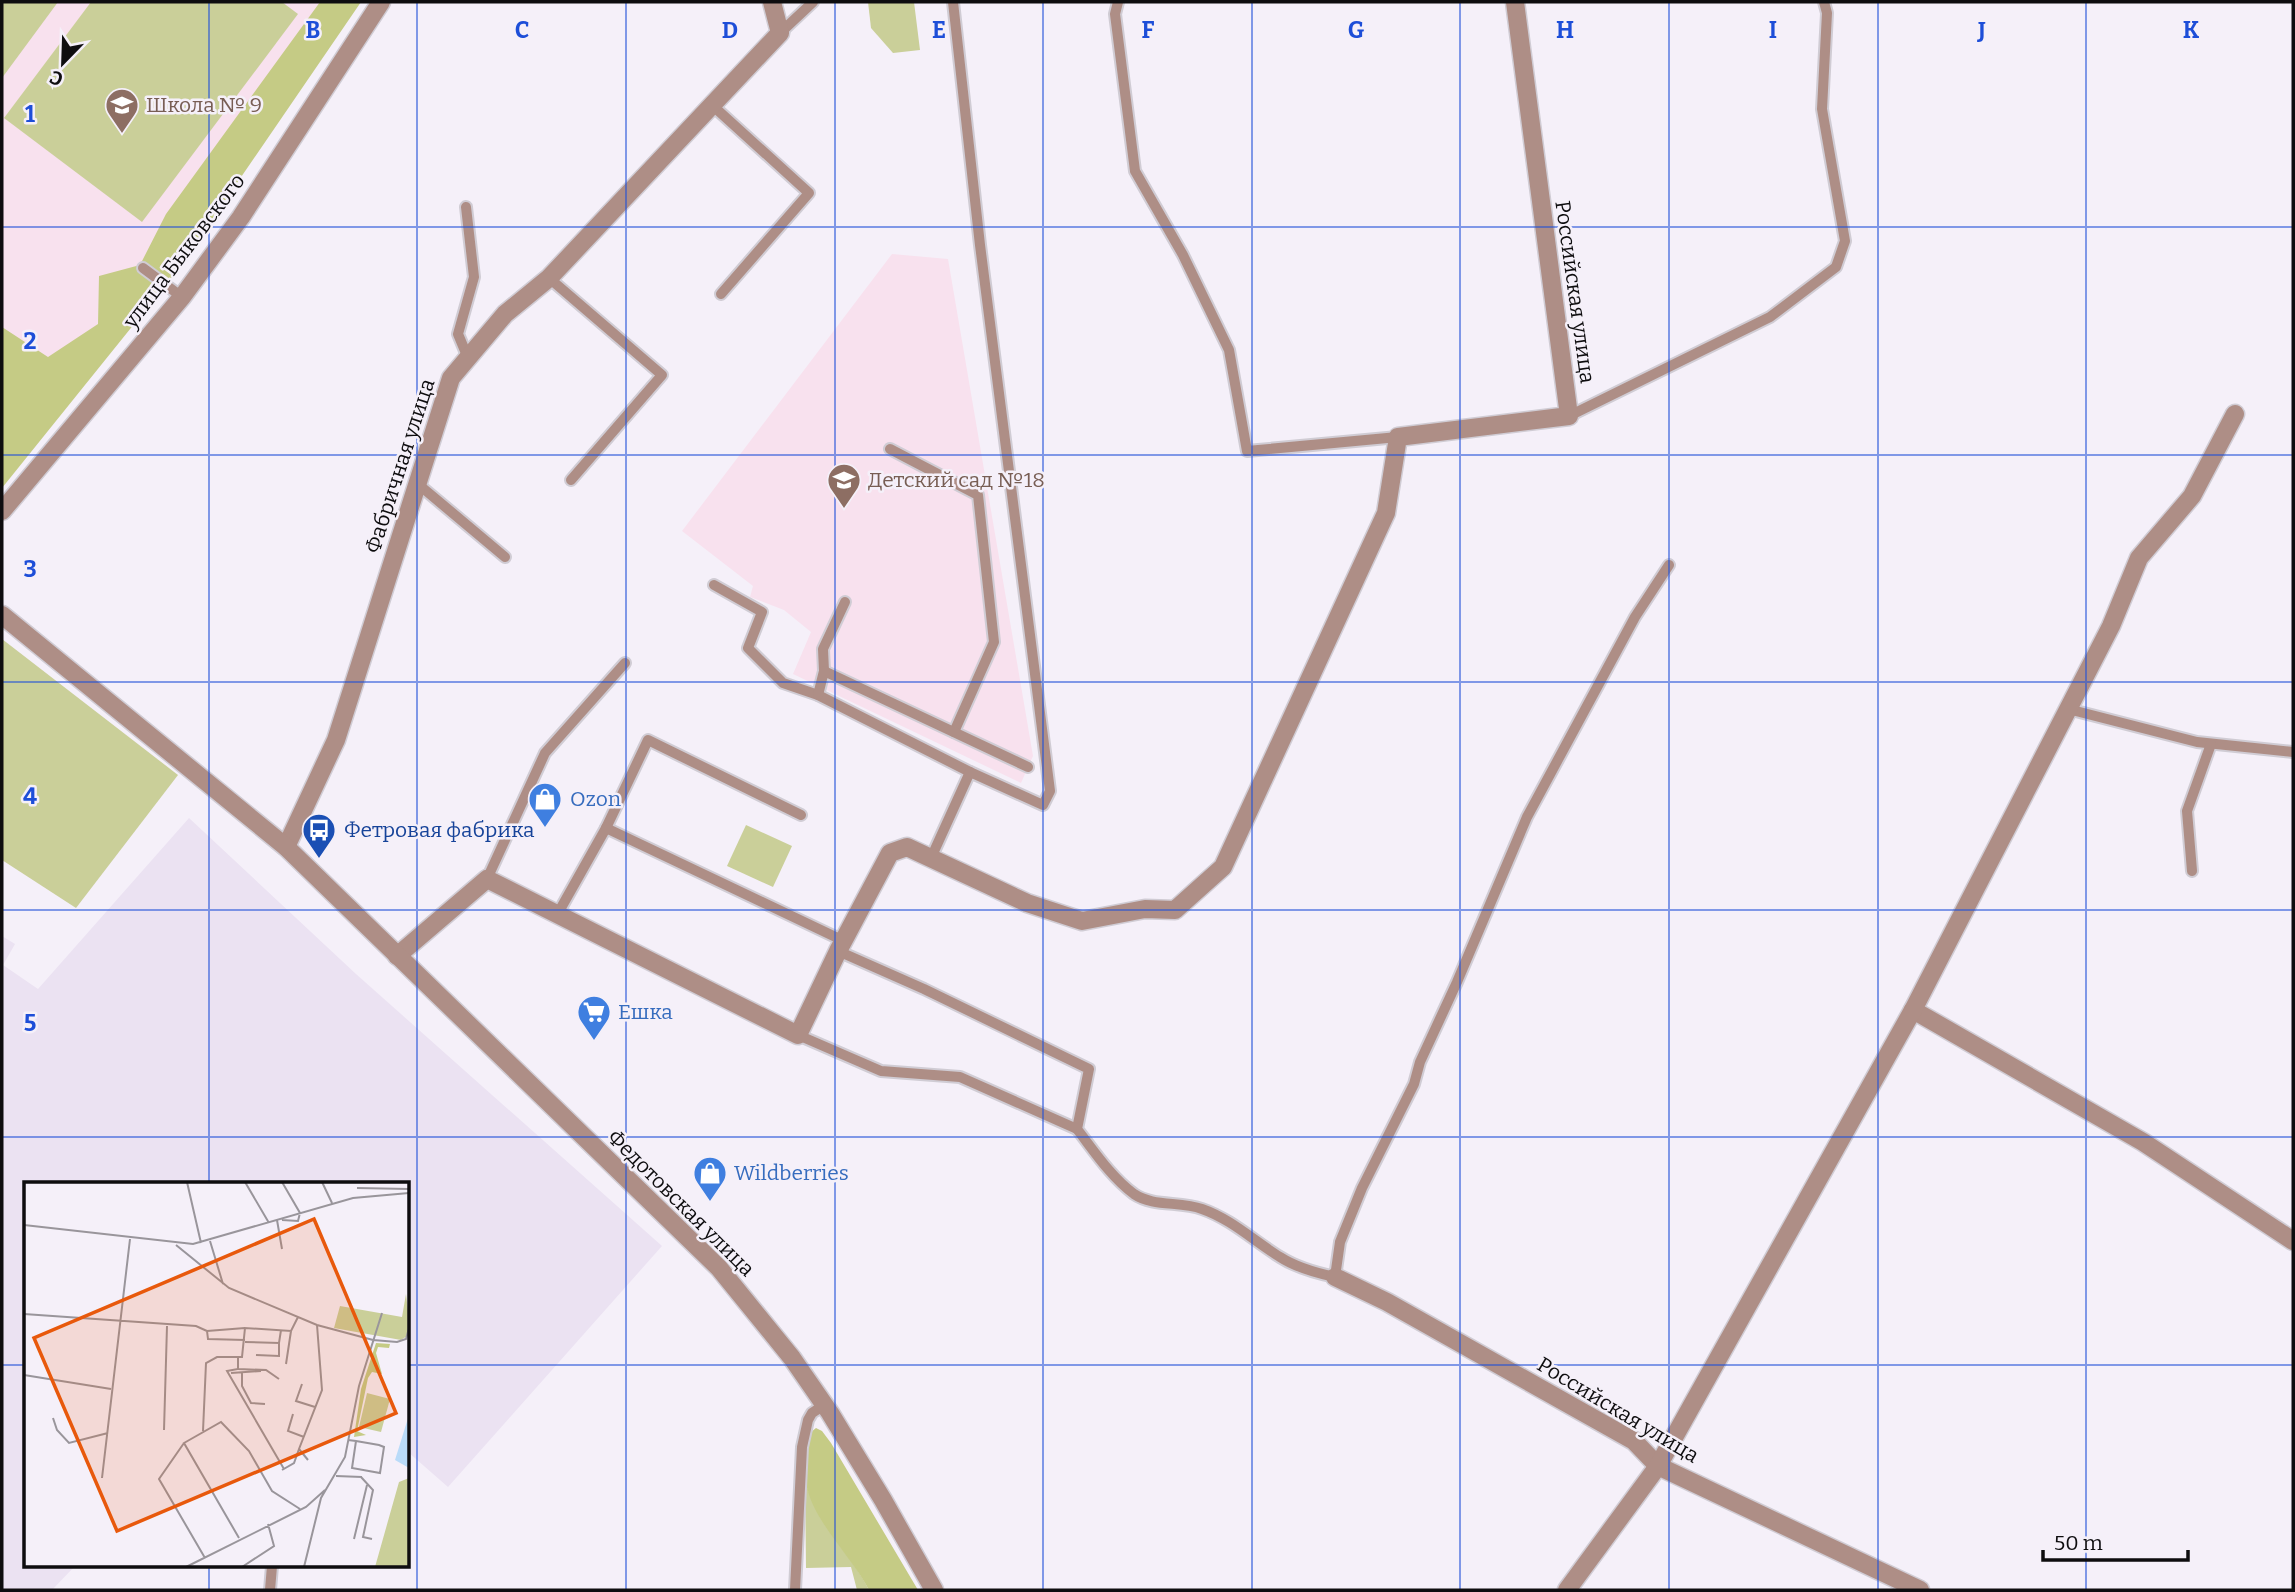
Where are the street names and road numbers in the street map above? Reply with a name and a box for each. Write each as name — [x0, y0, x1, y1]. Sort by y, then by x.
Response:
street label: улица Быковского — [117, 169, 251, 334]
street label: Российская улица — [1549, 199, 1601, 386]
street label: Фабричная улица — [359, 375, 441, 557]
street label: Федотовская улица — [602, 1124, 760, 1282]
street label: Российская улица — [1532, 1351, 1704, 1469]

